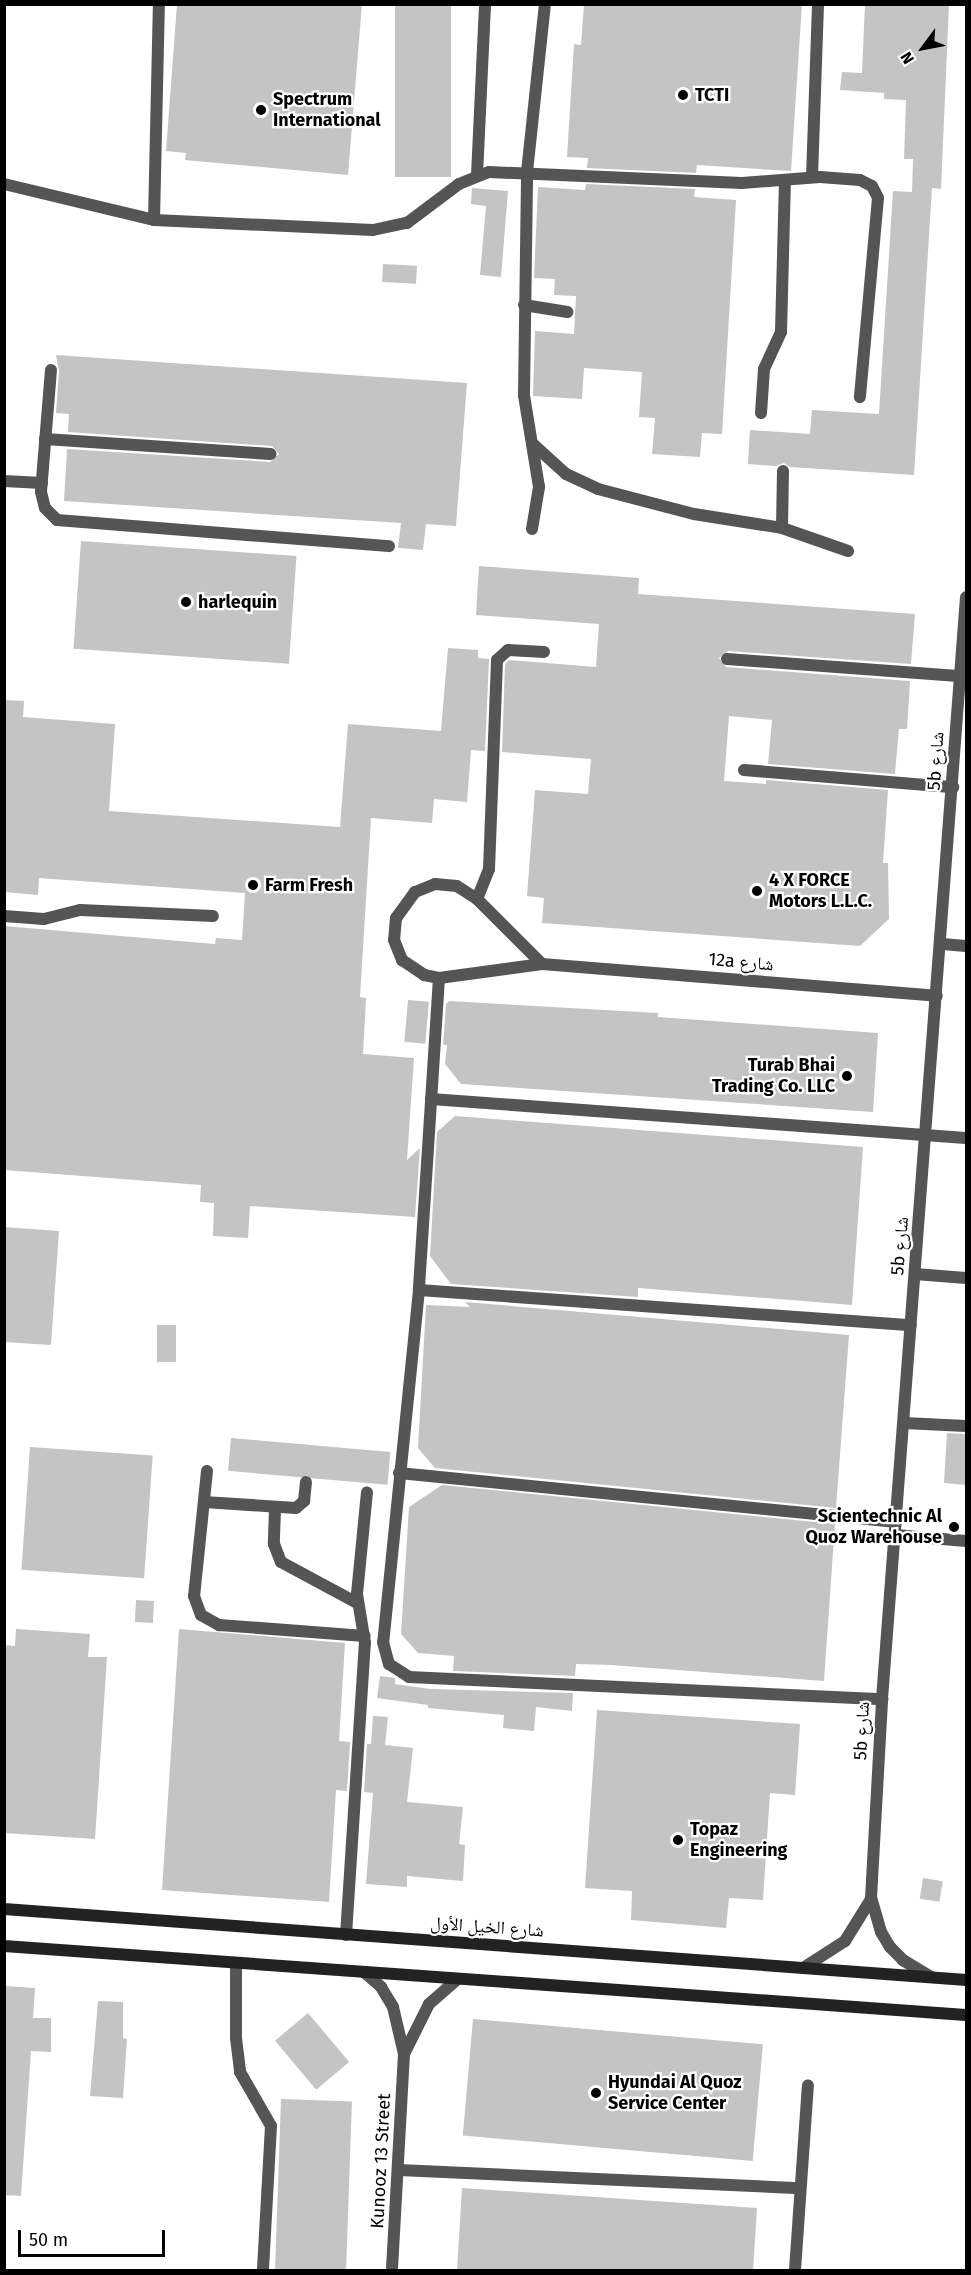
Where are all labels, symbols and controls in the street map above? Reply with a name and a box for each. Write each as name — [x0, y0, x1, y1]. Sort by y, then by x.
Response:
north arrow — [893, 18, 953, 78]
text: N — [896, 48, 918, 67]
place label: TCTI — [695, 84, 729, 106]
marker: TCTI — [676, 88, 690, 102]
place label: Spectrum International — [273, 89, 381, 132]
marker: Spectrum International — [254, 103, 268, 117]
place label: harlequin — [198, 591, 277, 613]
marker: harlequin — [179, 595, 193, 609]
street label: 5b شارع — [923, 731, 949, 791]
place label: 4 X FORCE Motors L.L.C. — [769, 870, 872, 912]
place label: Farm Fresh — [265, 874, 353, 896]
marker: Farm Fresh — [246, 878, 260, 892]
marker: 4 X FORCE Motors L.L.C. — [750, 884, 764, 898]
street label: 12a شارع — [708, 948, 774, 976]
place label: Turab Bhai Trading Co. LLC — [712, 1055, 835, 1098]
marker: Turab Bhai Trading Co. LLC — [840, 1069, 854, 1083]
street label: 5b شارع — [887, 1216, 913, 1276]
place label: Scientechnic Al Quoz Warehouse — [805, 1506, 942, 1549]
marker: Scientechnic Al Quoz Warehouse — [947, 1520, 961, 1534]
street label: 5b شارع — [850, 1701, 874, 1761]
place label: Topaz Engineering — [690, 1819, 788, 1862]
marker: Topaz Engineering — [671, 1833, 685, 1847]
street label: شارع الخيل الأول — [430, 1912, 544, 1942]
place label: Hyundai Al Quoz Service Center — [608, 2072, 742, 2114]
marker: Hyundai Al Quoz Service Center — [589, 2086, 603, 2100]
street label: Kunooz 13 Street — [367, 2093, 395, 2229]
scale bar — [21, 2218, 168, 2256]
text: 50 m — [29, 2229, 68, 2251]

